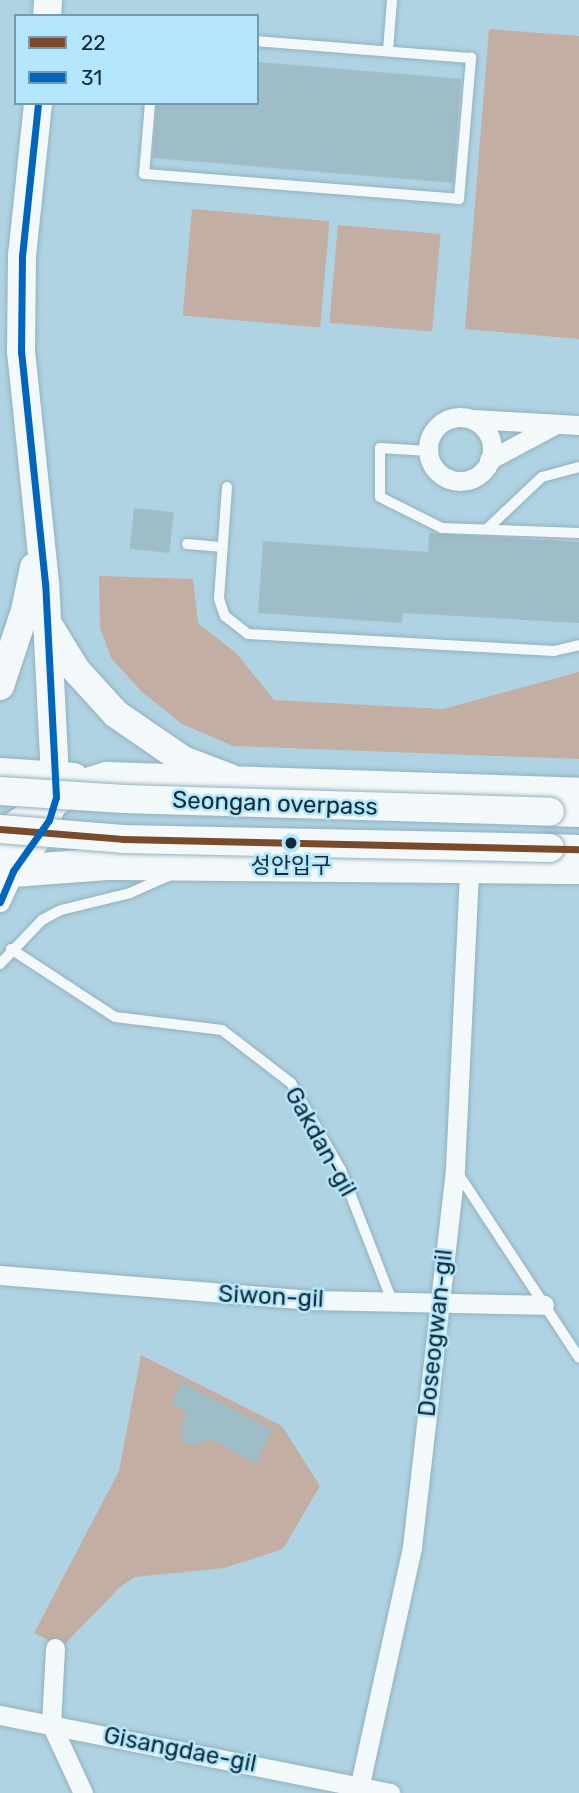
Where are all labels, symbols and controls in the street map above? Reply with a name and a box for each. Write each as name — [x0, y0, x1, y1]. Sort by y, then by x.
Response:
legend — [14, 14, 259, 105]
text: 22 — [81, 30, 106, 55]
text: 31 — [81, 65, 102, 90]
street label: Seongan overpass — [172, 786, 378, 822]
marker: 성안입구 — [284, 836, 298, 850]
place label: 성안입구 — [251, 853, 331, 879]
street label: Gakdan-gil — [278, 1082, 362, 1202]
street label: Doseogwan-gil — [413, 1248, 459, 1418]
street label: Siwon-gil — [218, 1280, 324, 1314]
street label: Gisangdae-gil — [101, 1721, 259, 1779]

